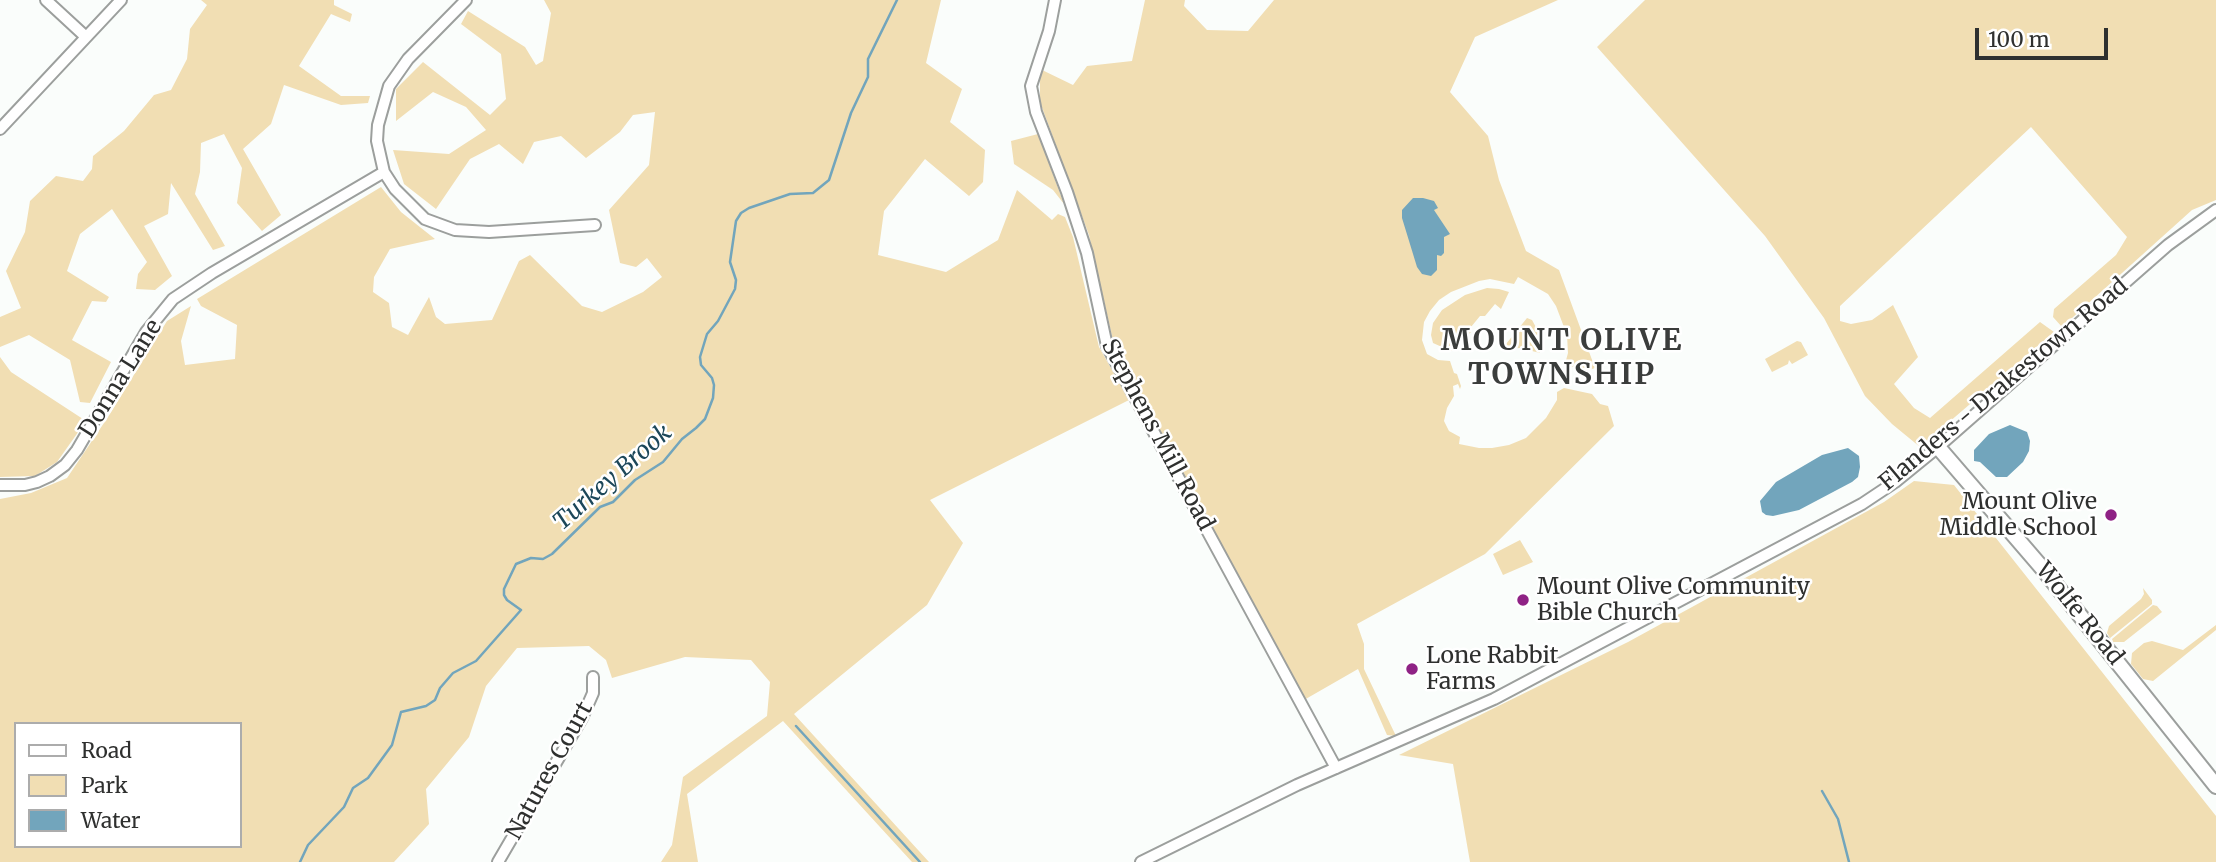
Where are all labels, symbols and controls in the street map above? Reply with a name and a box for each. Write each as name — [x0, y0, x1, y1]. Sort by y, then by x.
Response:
scale bar — [1978, 14, 2111, 58]
text: 100 m — [1988, 26, 2050, 53]
street label: Flanders - Drakestown Road — [1874, 273, 2134, 497]
street label: Donna Lane — [74, 315, 168, 443]
district label: MOUNT OLIVE TOWNSHIP — [1442, 324, 1682, 394]
street label: Stephens Mill Road — [1095, 335, 1219, 535]
water label: Turkey Brook — [548, 419, 678, 537]
place label: Mount Olive Middle School — [1939, 488, 2097, 542]
marker: Mount Olive Middle School — [2103, 507, 2119, 523]
street label: Wolfe Road — [2029, 557, 2129, 671]
place label: Mount Olive Community Bible Church — [1537, 573, 1810, 627]
marker: Mount Olive Community Bible Church — [1515, 592, 1531, 608]
place label: Lone Rabbit Farms — [1426, 642, 1559, 696]
marker: Lone Rabbit Farms — [1404, 661, 1420, 677]
street label: Natures Court — [501, 697, 599, 845]
legend — [14, 722, 242, 848]
text: Road — [81, 737, 132, 764]
text: Park — [81, 772, 128, 799]
text: Water — [81, 807, 140, 834]

